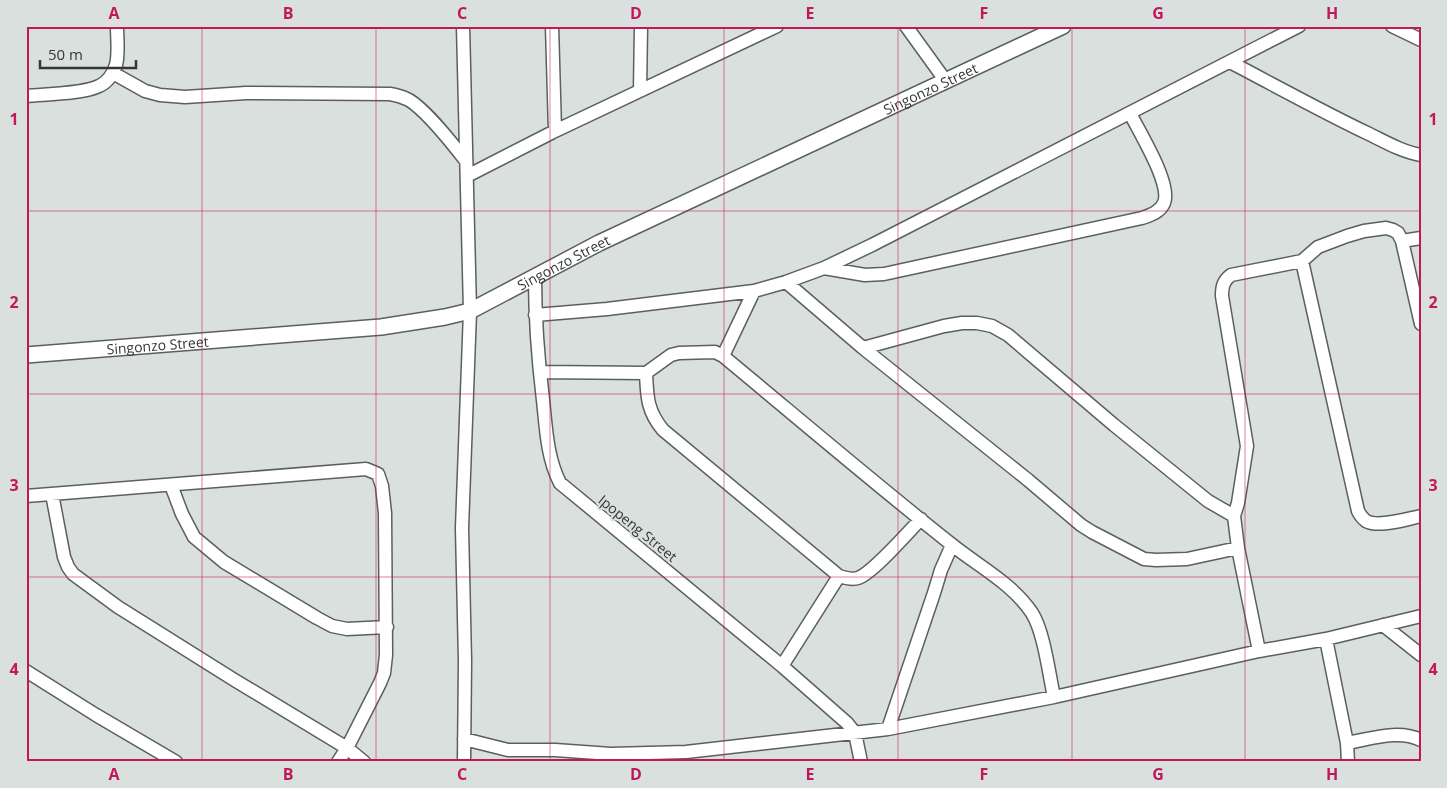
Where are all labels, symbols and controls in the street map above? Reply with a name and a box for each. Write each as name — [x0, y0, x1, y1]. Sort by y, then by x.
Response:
text: A — [108, 2, 120, 24]
text: B — [283, 2, 293, 24]
text: C — [457, 2, 467, 24]
text: D — [630, 2, 642, 24]
text: E — [806, 2, 815, 24]
text: F — [980, 2, 988, 24]
text: G — [1152, 2, 1164, 24]
text: H — [1326, 2, 1338, 24]
scale bar — [40, 38, 136, 70]
text: 50 m — [48, 44, 83, 64]
street label: Singonzo Street — [880, 58, 980, 118]
text: 1 — [9, 108, 19, 130]
text: 1 — [1428, 108, 1438, 130]
street label: Singonzo Street — [514, 230, 613, 294]
text: 2 — [9, 291, 19, 313]
text: 2 — [1428, 291, 1438, 313]
street label: Singonzo Street — [106, 331, 209, 358]
text: 3 — [9, 474, 19, 496]
text: 3 — [1428, 474, 1438, 496]
street label: Ipopeng Street — [595, 490, 681, 566]
text: 4 — [9, 658, 19, 680]
text: 4 — [1428, 658, 1438, 680]
text: A — [108, 763, 120, 785]
text: B — [283, 763, 293, 785]
text: C — [457, 763, 467, 785]
text: D — [630, 763, 642, 785]
text: E — [806, 763, 815, 785]
text: F — [980, 763, 988, 785]
text: G — [1152, 763, 1164, 785]
text: H — [1326, 763, 1338, 785]

